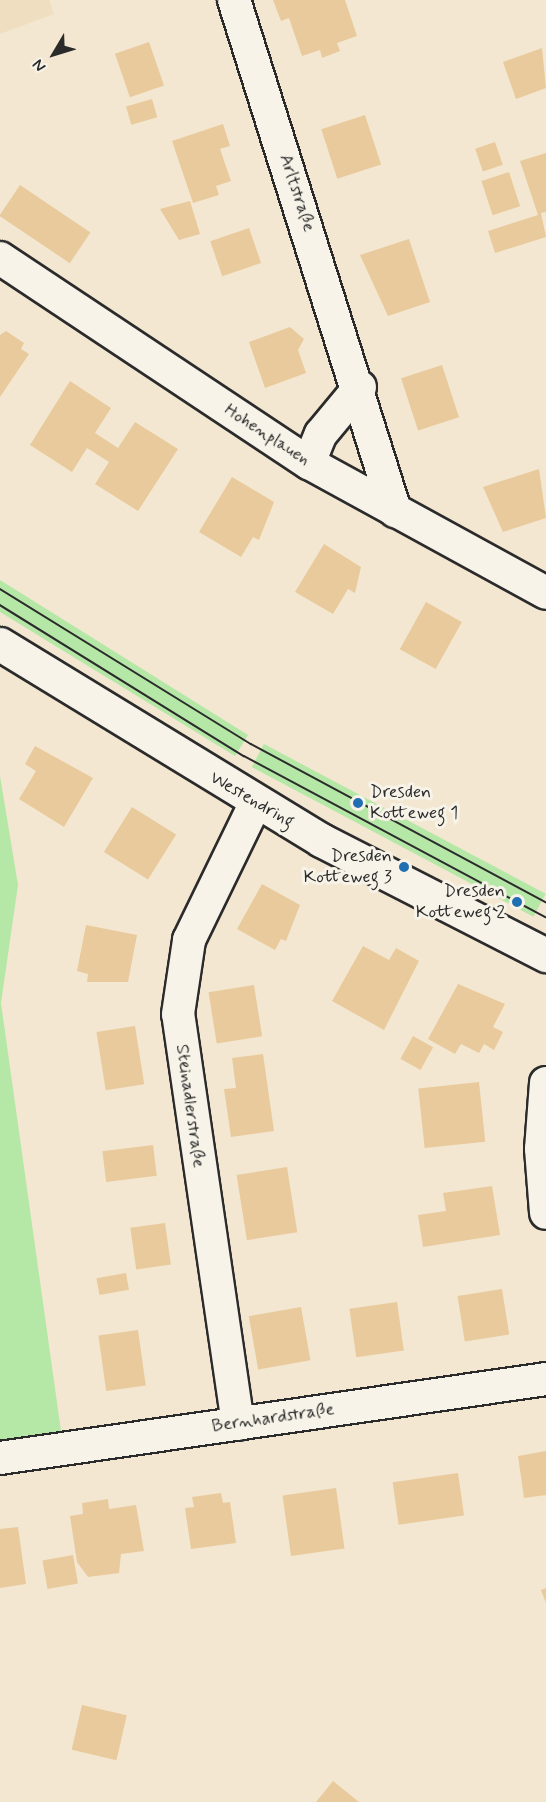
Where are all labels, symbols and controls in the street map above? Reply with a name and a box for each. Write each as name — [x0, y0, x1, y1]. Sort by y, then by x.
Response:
north arrow — [24, 24, 84, 84]
text: N — [28, 55, 51, 76]
street label: Arltstraße — [274, 152, 320, 234]
street label: Hohenplauen — [220, 399, 314, 471]
street label: Westendring — [206, 767, 298, 833]
place label: Dresden Kotteweg 1 — [370, 782, 458, 824]
marker: Dresden Kotteweg 1 — [351, 796, 365, 810]
place label: Dresden Kotteweg 3 — [304, 846, 392, 888]
marker: Dresden Kotteweg 3 — [397, 860, 411, 874]
place label: Dresden Kotteweg 2 — [416, 881, 505, 924]
marker: Dresden Kotteweg 2 — [510, 895, 524, 909]
street label: Steinadlerstraße — [171, 1043, 209, 1169]
street label: Bernhardstraße — [210, 1399, 336, 1437]

